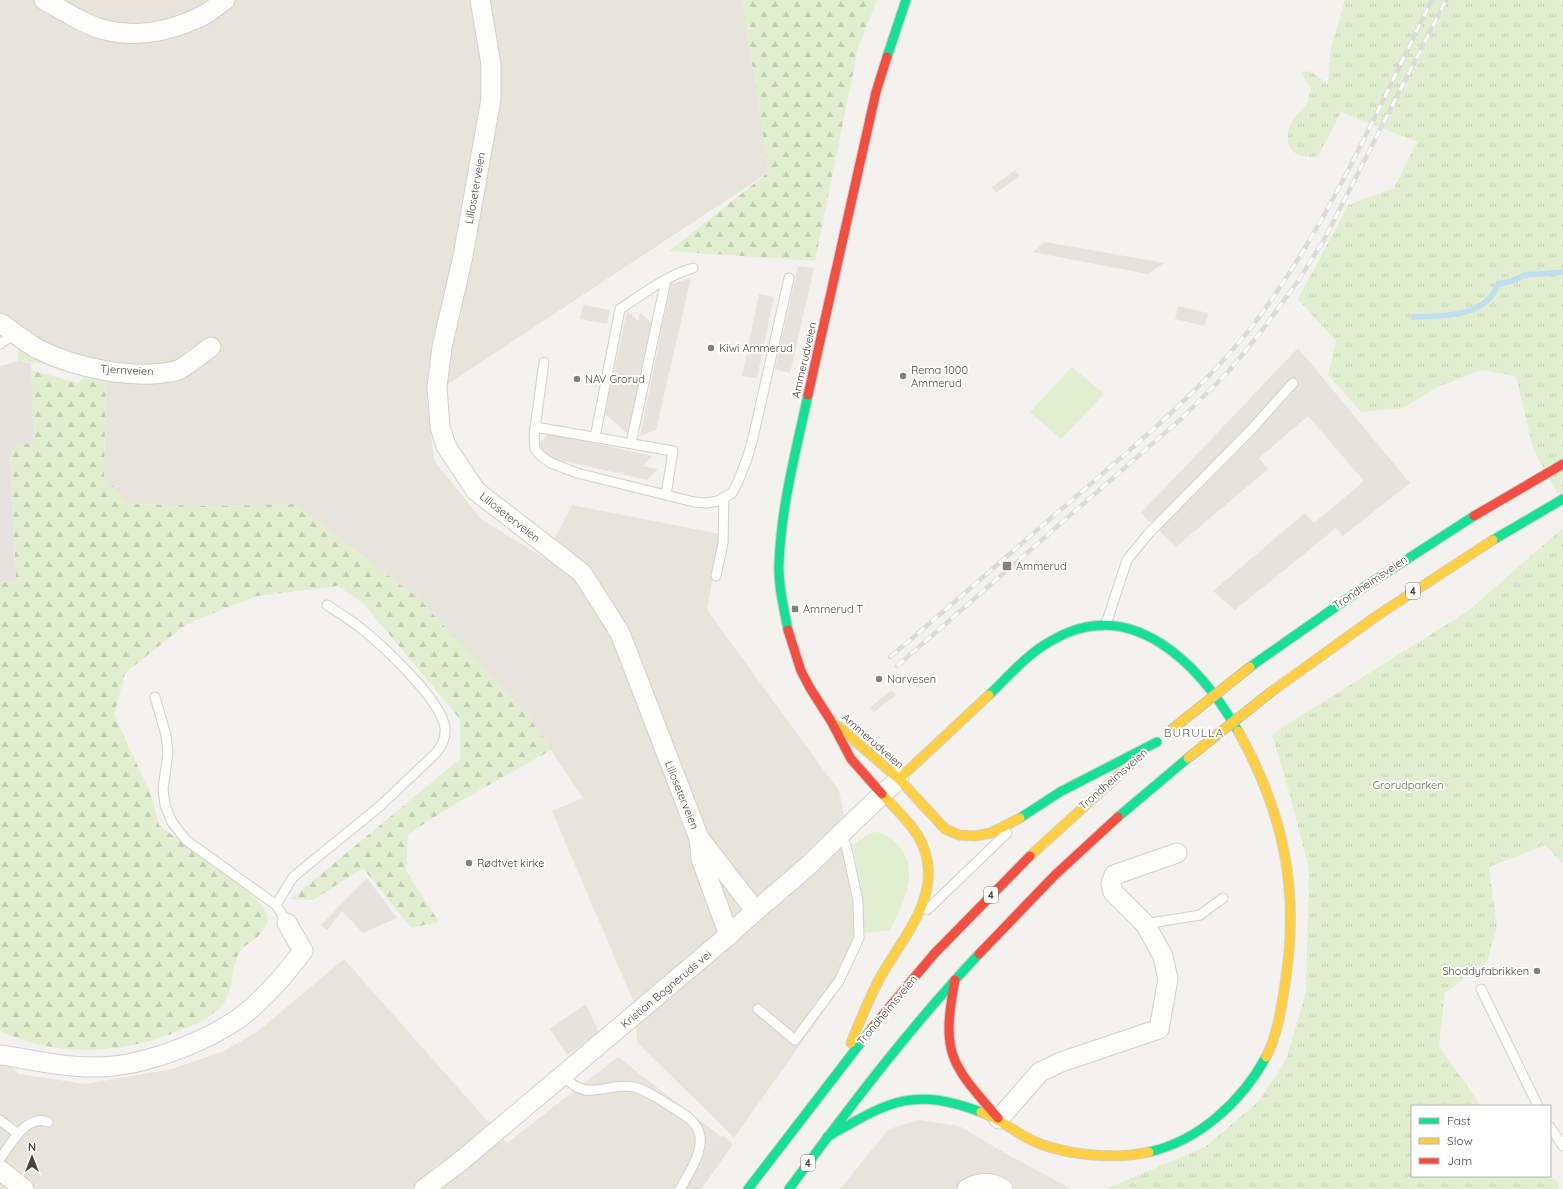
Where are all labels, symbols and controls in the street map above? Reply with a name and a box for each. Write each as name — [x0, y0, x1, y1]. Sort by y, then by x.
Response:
street label: Lilloseterveien — [462, 151, 488, 225]
street label: Ammerudveien — [788, 321, 820, 399]
place label: Kiwi Ammerud — [719, 341, 793, 355]
marker: Kiwi Ammerud — [706, 343, 716, 353]
street label: Tjernveien — [100, 362, 154, 378]
place label: Rema 1000 Ammerud — [911, 363, 968, 390]
marker: Rema 1000 Ammerud — [898, 371, 908, 381]
place label: NAV Grorud — [585, 372, 645, 386]
marker: NAV Grorud — [572, 374, 582, 384]
street label: Lilloseterveien — [477, 489, 543, 545]
street label: Trondheimsveien — [1330, 552, 1410, 612]
place label: Ammerud — [1016, 559, 1067, 573]
marker: Ammerud — [1001, 560, 1013, 572]
road number: 4 — [1406, 583, 1420, 599]
place label: Ammerud T — [803, 602, 864, 616]
marker: Ammerud T — [790, 604, 800, 614]
place label: Narvesen — [887, 672, 936, 686]
marker: Narvesen — [874, 674, 884, 684]
street label: Ammerudveien — [839, 710, 907, 772]
district label: BURULLA — [1164, 725, 1224, 740]
street label: Trondheimsveien — [1076, 745, 1150, 813]
street label: Lilloseterveien — [662, 759, 702, 831]
park label: Grorudparken — [1372, 778, 1444, 792]
place label: Rødtvet kirke — [477, 856, 544, 870]
marker: Rødtvet kirke — [464, 858, 474, 868]
road number: 4 — [984, 887, 998, 903]
street label: Kristian Bogneruds vei — [618, 947, 714, 1031]
place label: Shoddyfabrikken — [1442, 964, 1529, 978]
marker: Shoddyfabrikken — [1532, 966, 1542, 976]
street label: Trondheimsveien — [854, 972, 920, 1048]
legend — [1411, 1105, 1551, 1177]
text: Fast — [1447, 1113, 1471, 1128]
text: Slow — [1447, 1133, 1473, 1148]
north arrow — [12, 1137, 52, 1177]
text: N — [28, 1140, 36, 1154]
text: Jam — [1447, 1153, 1472, 1168]
road number: 4 — [801, 1155, 815, 1171]

